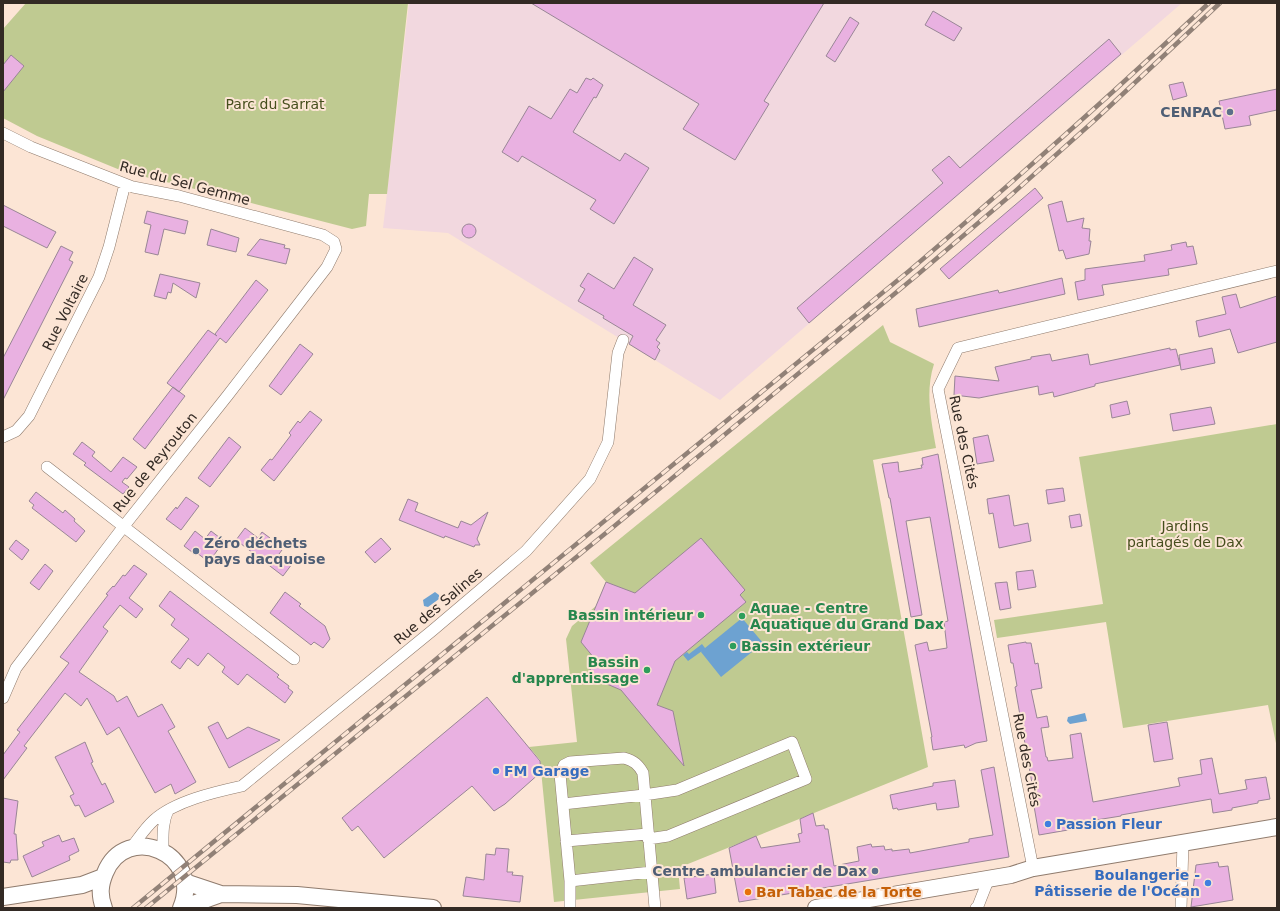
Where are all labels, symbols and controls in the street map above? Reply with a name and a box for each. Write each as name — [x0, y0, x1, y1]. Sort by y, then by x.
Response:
park label: Parc du Sarrat — [226, 96, 325, 112]
place label: CENPAC — [1160, 104, 1222, 120]
marker: CENPAC — [1225, 107, 1235, 117]
street label: Rue du Sel Gemme — [118, 158, 252, 208]
street label: Rue Voltaire — [39, 271, 91, 353]
street label: Rue des Cités — [946, 394, 982, 490]
street label: Rue de Peyrouton — [110, 409, 200, 515]
park label: Jardins partagés de Dax — [1127, 518, 1243, 550]
place label: Zéro déchets pays dacquoise — [204, 535, 325, 567]
marker: Zéro déchets pays dacquoise — [191, 546, 201, 556]
street label: Rue des Salines — [391, 564, 485, 648]
place label: Aquae - Centre Aquatique du Grand Dax — [750, 600, 944, 632]
place label: Bassin intérieur — [568, 607, 693, 623]
marker: Bassin intérieur — [696, 610, 706, 620]
marker: Aquae - Centre Aquatique du Grand Dax — [737, 611, 747, 621]
place label: Bassin extérieur — [741, 638, 870, 654]
marker: Bassin extérieur — [728, 641, 738, 651]
place label: Bassin d'apprentissage — [512, 654, 639, 686]
marker: Bassin d'apprentissage — [642, 665, 652, 675]
street label: Rue des Cités — [1010, 712, 1044, 808]
place label: FM Garage — [504, 763, 589, 779]
marker: FM Garage — [491, 766, 501, 776]
place label: Passion Fleur — [1056, 816, 1162, 832]
marker: Passion Fleur — [1043, 819, 1053, 829]
place label: Centre ambulancier de Dax — [652, 863, 867, 879]
marker: Centre ambulancier de Dax — [870, 866, 880, 876]
place label: Boulangerie - Pâtisserie de l'Océan — [1034, 867, 1200, 899]
marker: Boulangerie - Pâtisserie de l'Océan — [1203, 878, 1213, 888]
place label: Bar Tabac de la Torte — [756, 884, 922, 900]
marker: Bar Tabac de la Torte — [743, 887, 753, 897]

